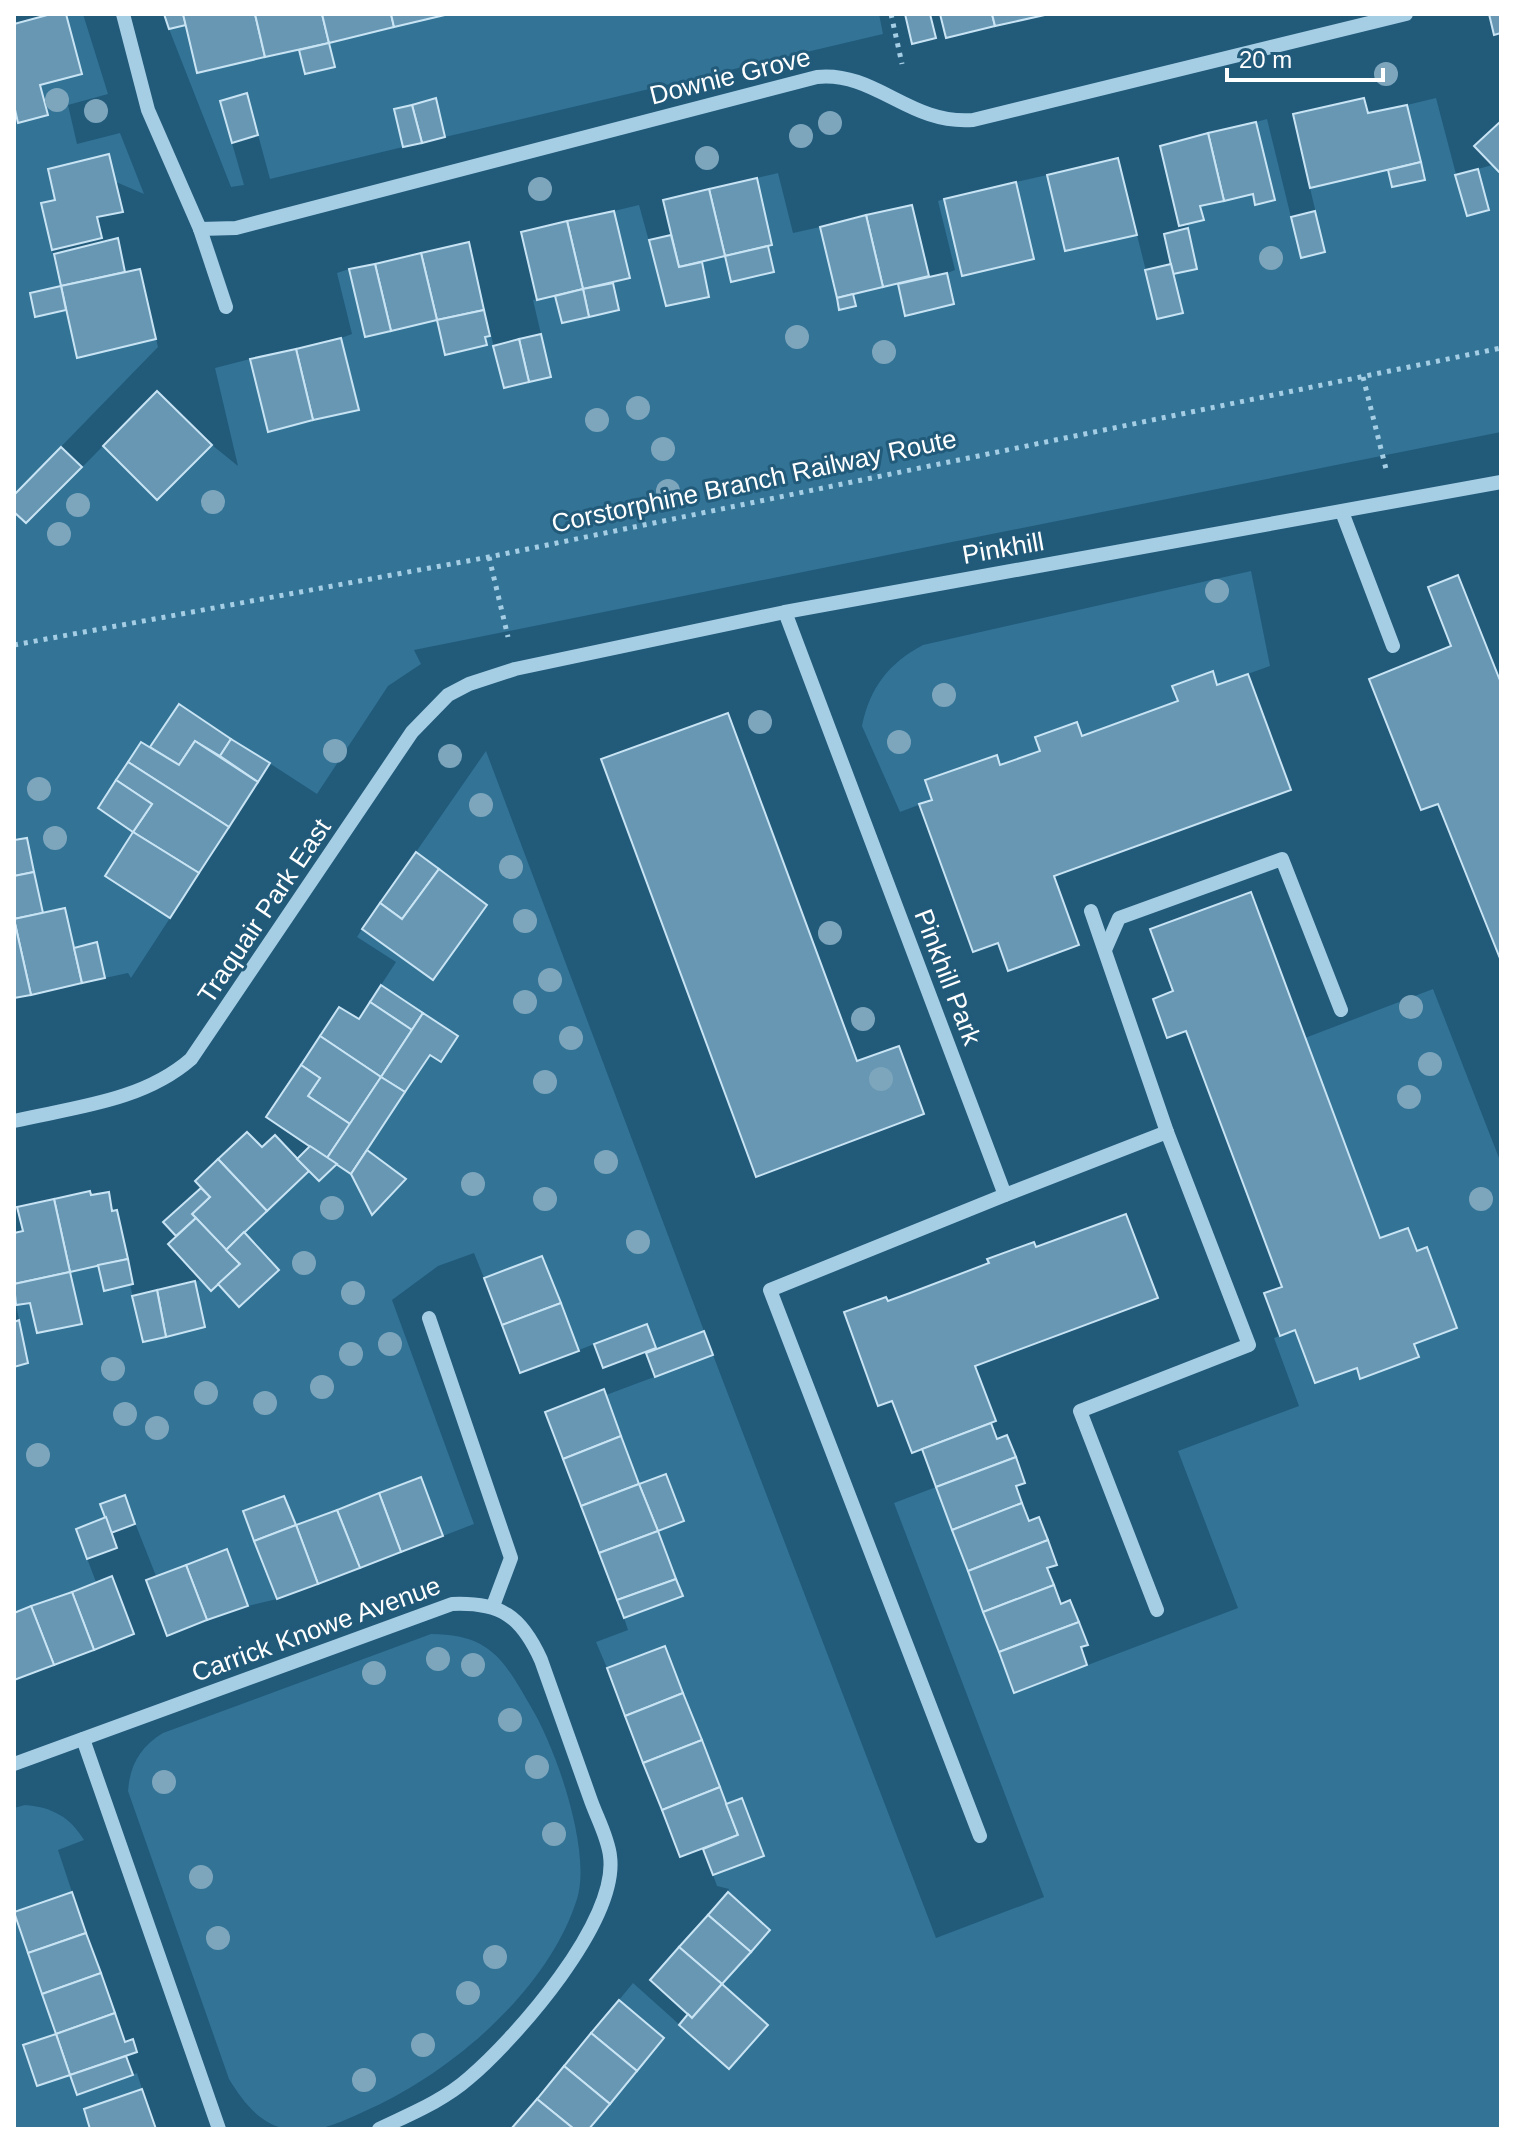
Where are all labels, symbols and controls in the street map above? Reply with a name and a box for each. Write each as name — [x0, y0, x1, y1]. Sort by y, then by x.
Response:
scale bar — [1227, 32, 1383, 82]
street label: Downie Grove — [646, 42, 814, 110]
text: 20 m — [1239, 46, 1292, 73]
street label: Corstorphine Branch Railway Route — [549, 423, 959, 539]
street label: Pinkhill — [960, 526, 1046, 570]
street label: Traquair Park East — [191, 813, 337, 1009]
street label: Pinkhill Park — [908, 905, 988, 1050]
street label: Carrick Knowe Avenue — [188, 1570, 444, 1688]

